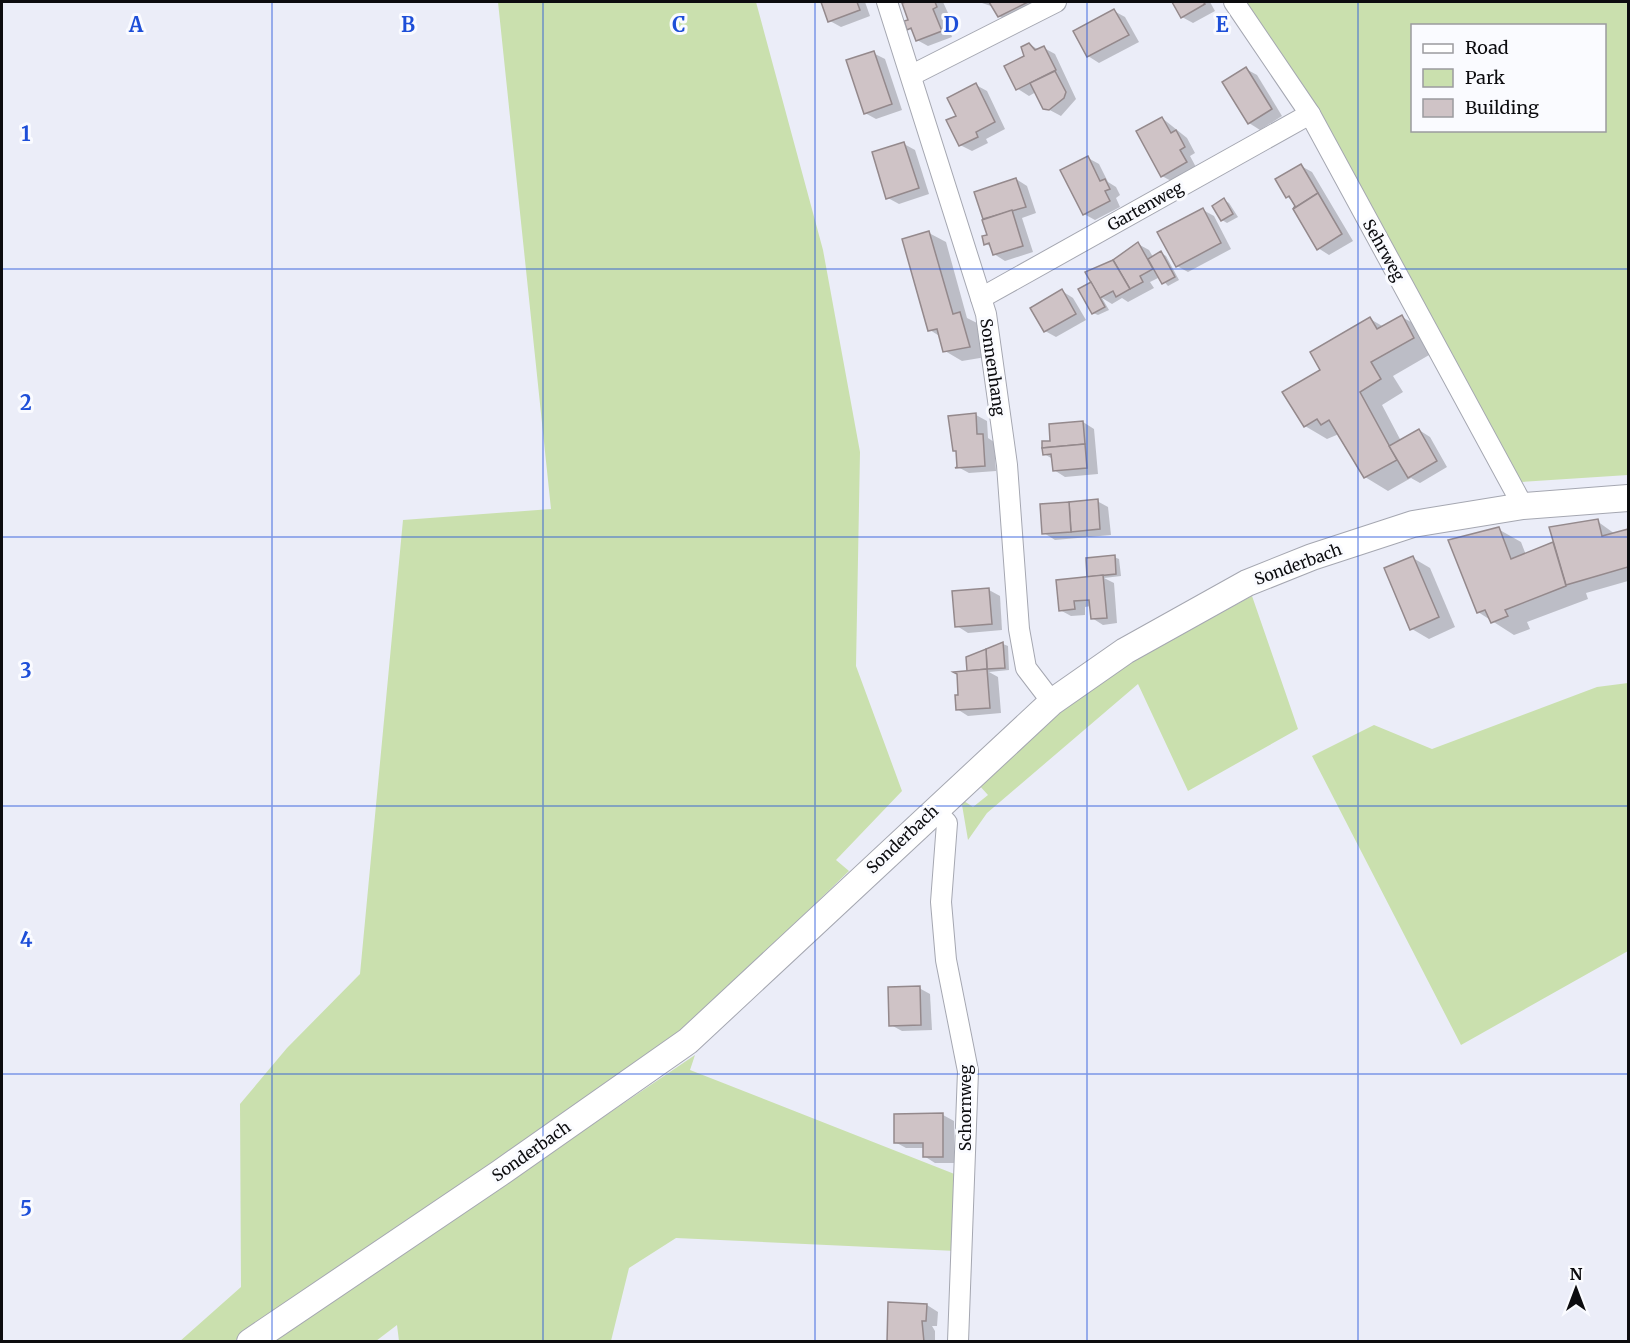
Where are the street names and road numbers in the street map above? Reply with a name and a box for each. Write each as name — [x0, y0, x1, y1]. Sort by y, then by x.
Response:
street label: Gartenweg — [1104, 177, 1187, 235]
street label: Sehrweg — [1359, 216, 1409, 285]
street label: Sonnenhang — [976, 317, 1010, 417]
street label: Sonderbach — [1252, 539, 1345, 589]
street label: Sonderbach — [862, 800, 943, 878]
street label: Schornweg — [955, 1064, 975, 1151]
street label: Sonderbach — [488, 1116, 575, 1185]

